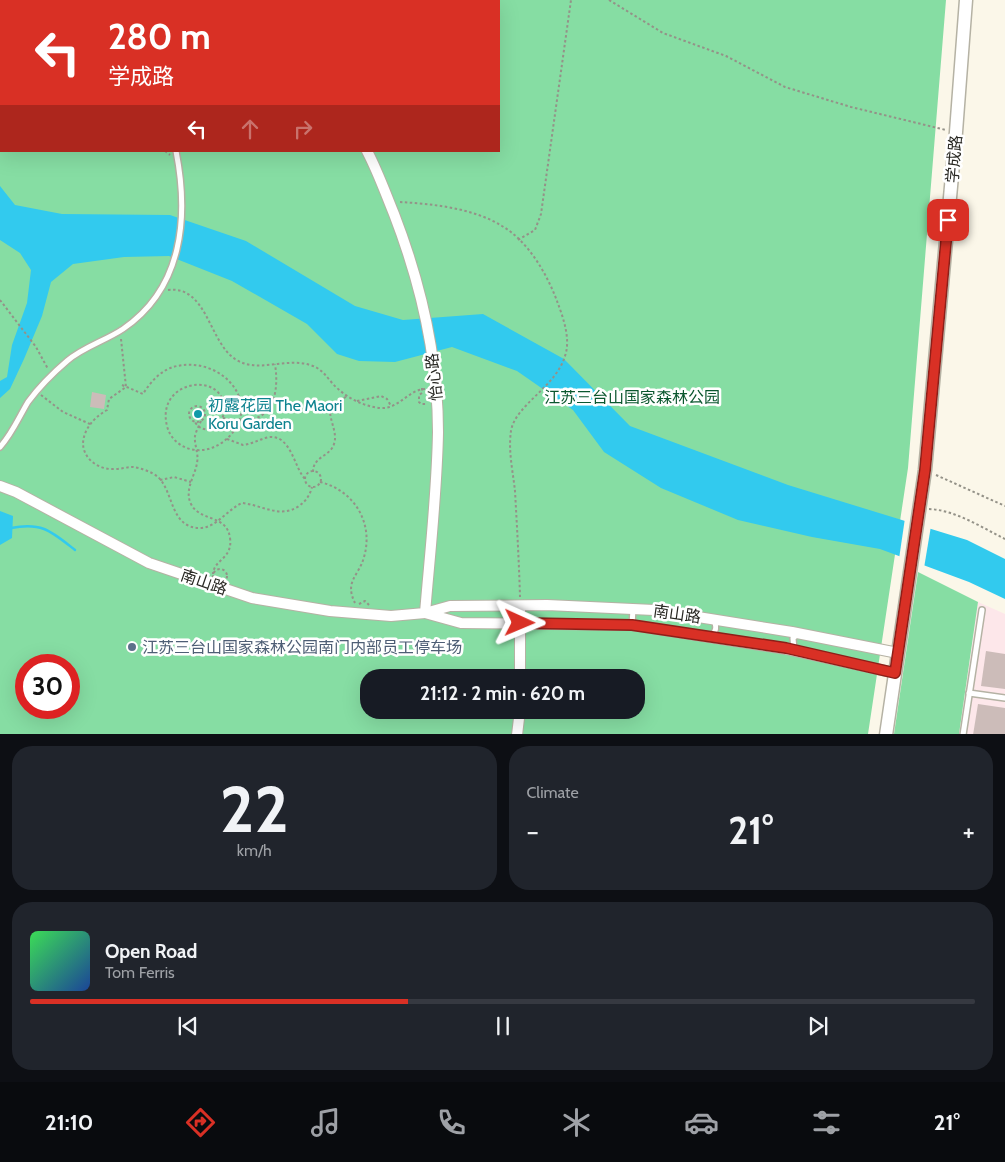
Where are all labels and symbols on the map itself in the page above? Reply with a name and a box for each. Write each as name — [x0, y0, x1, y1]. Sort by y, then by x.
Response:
street label: 学成路 — [942, 134, 966, 184]
pin — [927, 199, 969, 241]
street label: 怡心路 — [422, 352, 446, 402]
park label: 江苏三台山国家森林公园 — [544, 388, 720, 407]
place label: 初露花园 The Maori Koru Garden — [208, 396, 342, 433]
marker: 初露花园 The Maori Koru Garden — [192, 408, 204, 420]
street label: 南山路 — [178, 565, 230, 599]
position arrow — [493, 596, 545, 648]
street label: 南山路 — [652, 601, 702, 627]
place label: 江苏三台山国家森林公园南门内部员工停车场 — [142, 638, 462, 657]
marker: 江苏三台山国家森林公园南门内部员工停车场 — [126, 641, 138, 653]
speed limit sign: 30 — [15, 654, 80, 719]

